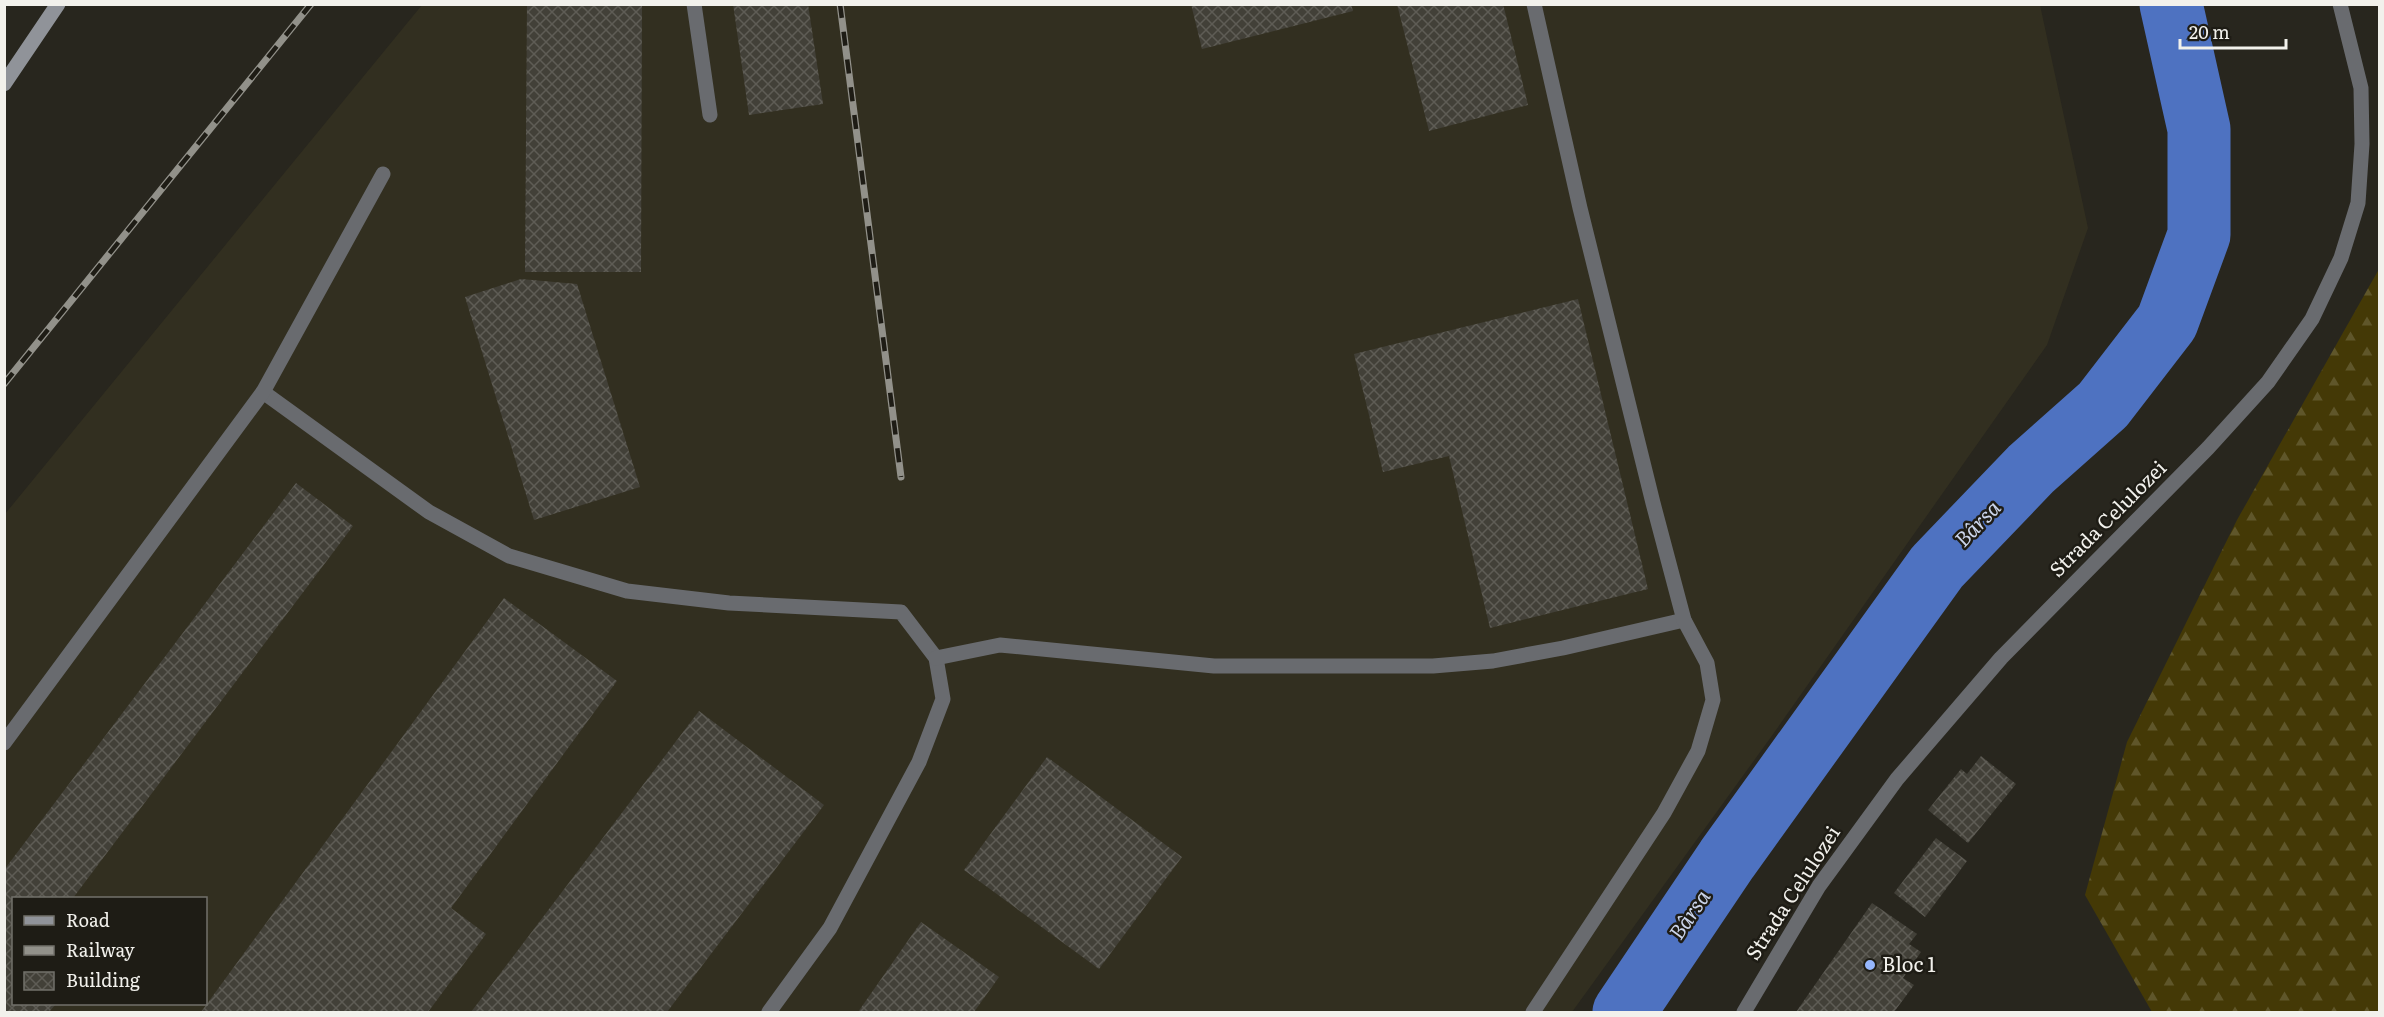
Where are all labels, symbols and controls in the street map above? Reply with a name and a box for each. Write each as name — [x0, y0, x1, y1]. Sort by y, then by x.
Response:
scale bar — [2180, 12, 2286, 50]
text: 20 m — [2189, 18, 2230, 45]
street label: Strada Celulozei — [2041, 452, 2172, 583]
water label: Bârsa — [1946, 492, 2006, 553]
street label: Strada Celulozei — [1737, 819, 1846, 965]
water label: Bârsa — [1660, 882, 1716, 945]
legend — [12, 897, 207, 1005]
text: Road — [66, 906, 110, 933]
text: Railway — [66, 936, 135, 963]
place label: Bloc 1 — [1882, 948, 1936, 978]
marker: Bloc 1 — [1863, 958, 1877, 972]
text: Building — [66, 966, 141, 993]

